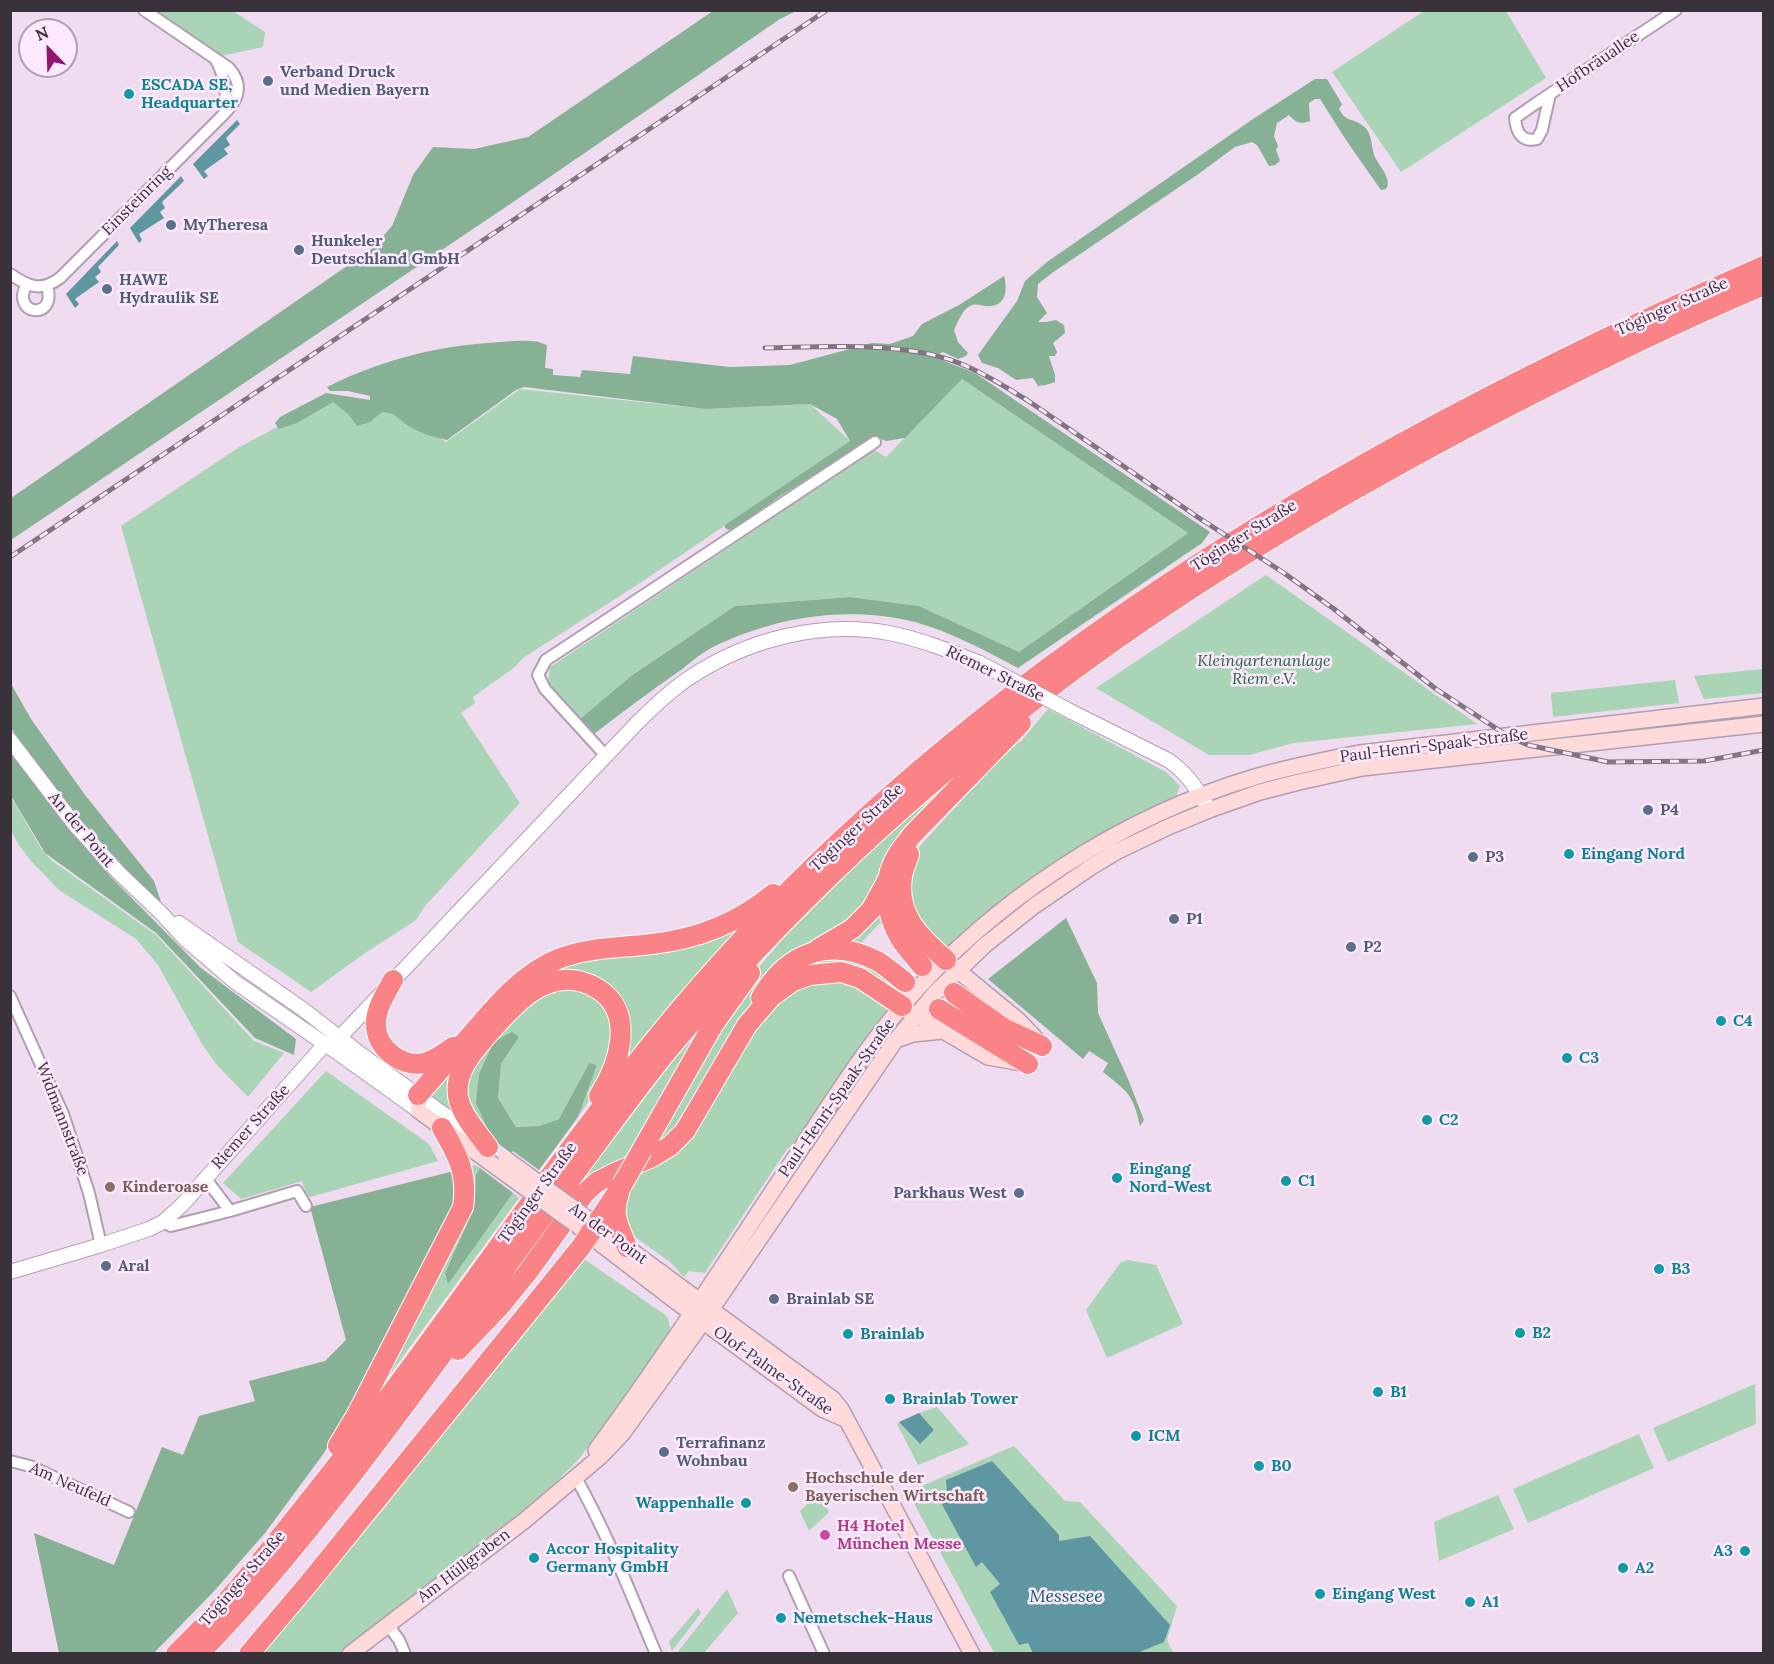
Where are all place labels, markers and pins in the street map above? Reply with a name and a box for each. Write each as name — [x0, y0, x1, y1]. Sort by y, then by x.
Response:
place label: Verband Druck und Medien Bayern — [280, 62, 429, 100]
marker: Verband Druck und Medien Bayern — [261, 74, 275, 88]
place label: ESCADA SE, Headquarter — [141, 75, 238, 113]
marker: ESCADA SE, Headquarter — [122, 87, 136, 101]
place label: MyTheresa — [183, 215, 268, 235]
marker: MyTheresa — [164, 218, 178, 232]
place label: Hunkeler Deutschland GmbH — [311, 231, 460, 269]
marker: Hunkeler Deutschland GmbH — [292, 243, 306, 257]
place label: HAWE Hydraulik SE — [119, 270, 219, 308]
marker: HAWE Hydraulik SE — [100, 282, 114, 296]
place label: P4 — [1660, 800, 1679, 820]
marker: P4 — [1641, 803, 1655, 817]
place label: Eingang Nord — [1581, 844, 1685, 864]
place label: P3 — [1485, 847, 1504, 867]
marker: Eingang Nord — [1562, 847, 1576, 861]
marker: P3 — [1466, 850, 1480, 864]
place label: P1 — [1186, 909, 1203, 929]
marker: P1 — [1167, 912, 1181, 926]
place label: P2 — [1363, 937, 1382, 957]
marker: P2 — [1344, 940, 1358, 954]
place label: C4 — [1733, 1011, 1753, 1031]
marker: C4 — [1714, 1014, 1728, 1028]
place label: C3 — [1579, 1048, 1599, 1068]
marker: C3 — [1560, 1051, 1574, 1065]
place label: C2 — [1439, 1110, 1459, 1130]
marker: C2 — [1420, 1113, 1434, 1127]
place label: Eingang Nord-West — [1129, 1159, 1212, 1197]
marker: Eingang Nord-West — [1110, 1171, 1124, 1185]
place label: C1 — [1298, 1171, 1316, 1191]
marker: C1 — [1279, 1174, 1293, 1188]
place label: Kinderoase — [122, 1177, 208, 1197]
marker: Kinderoase — [103, 1180, 117, 1194]
place label: Parkhaus West — [893, 1183, 1007, 1203]
marker: Parkhaus West — [1012, 1186, 1026, 1200]
place label: Aral — [118, 1256, 150, 1276]
marker: Aral — [99, 1259, 113, 1273]
place label: B3 — [1671, 1259, 1691, 1279]
marker: B3 — [1652, 1262, 1666, 1276]
place label: Brainlab SE — [786, 1289, 874, 1309]
marker: Brainlab SE — [767, 1292, 781, 1306]
place label: B2 — [1532, 1323, 1551, 1343]
place label: Brainlab — [860, 1324, 924, 1344]
marker: B2 — [1513, 1326, 1527, 1340]
marker: Brainlab — [841, 1327, 855, 1341]
place label: B1 — [1390, 1382, 1407, 1402]
marker: B1 — [1371, 1385, 1385, 1399]
place label: Brainlab Tower — [902, 1389, 1018, 1409]
marker: Brainlab Tower — [883, 1392, 897, 1406]
place label: ICM — [1148, 1426, 1181, 1446]
marker: ICM — [1129, 1429, 1143, 1443]
place label: Terrafinanz Wohnbau — [676, 1433, 766, 1471]
marker: Terrafinanz Wohnbau — [657, 1445, 671, 1459]
place label: B0 — [1271, 1456, 1292, 1476]
marker: B0 — [1252, 1459, 1266, 1473]
place label: Hochschule der Bayerischen Wirtschaft — [805, 1468, 985, 1506]
marker: Hochschule der Bayerischen Wirtschaft — [786, 1480, 800, 1494]
place label: Wappenhalle — [636, 1493, 734, 1513]
marker: Wappenhalle — [739, 1496, 753, 1510]
place label: H4 Hotel München Messe — [837, 1516, 961, 1554]
marker: H4 Hotel München Messe — [818, 1528, 832, 1542]
place label: Accor Hospitality Germany GmbH — [546, 1539, 679, 1577]
place label: A3 — [1713, 1541, 1733, 1561]
marker: A3 — [1738, 1544, 1752, 1558]
marker: Accor Hospitality Germany GmbH — [527, 1551, 541, 1565]
place label: A2 — [1635, 1558, 1654, 1578]
marker: A2 — [1616, 1561, 1630, 1575]
place label: Eingang West — [1332, 1584, 1436, 1604]
marker: Eingang West — [1313, 1587, 1327, 1601]
place label: A1 — [1482, 1592, 1499, 1612]
marker: A1 — [1463, 1595, 1477, 1609]
place label: Nemetschek-Haus — [793, 1608, 933, 1628]
marker: Nemetschek-Haus — [774, 1611, 788, 1625]

